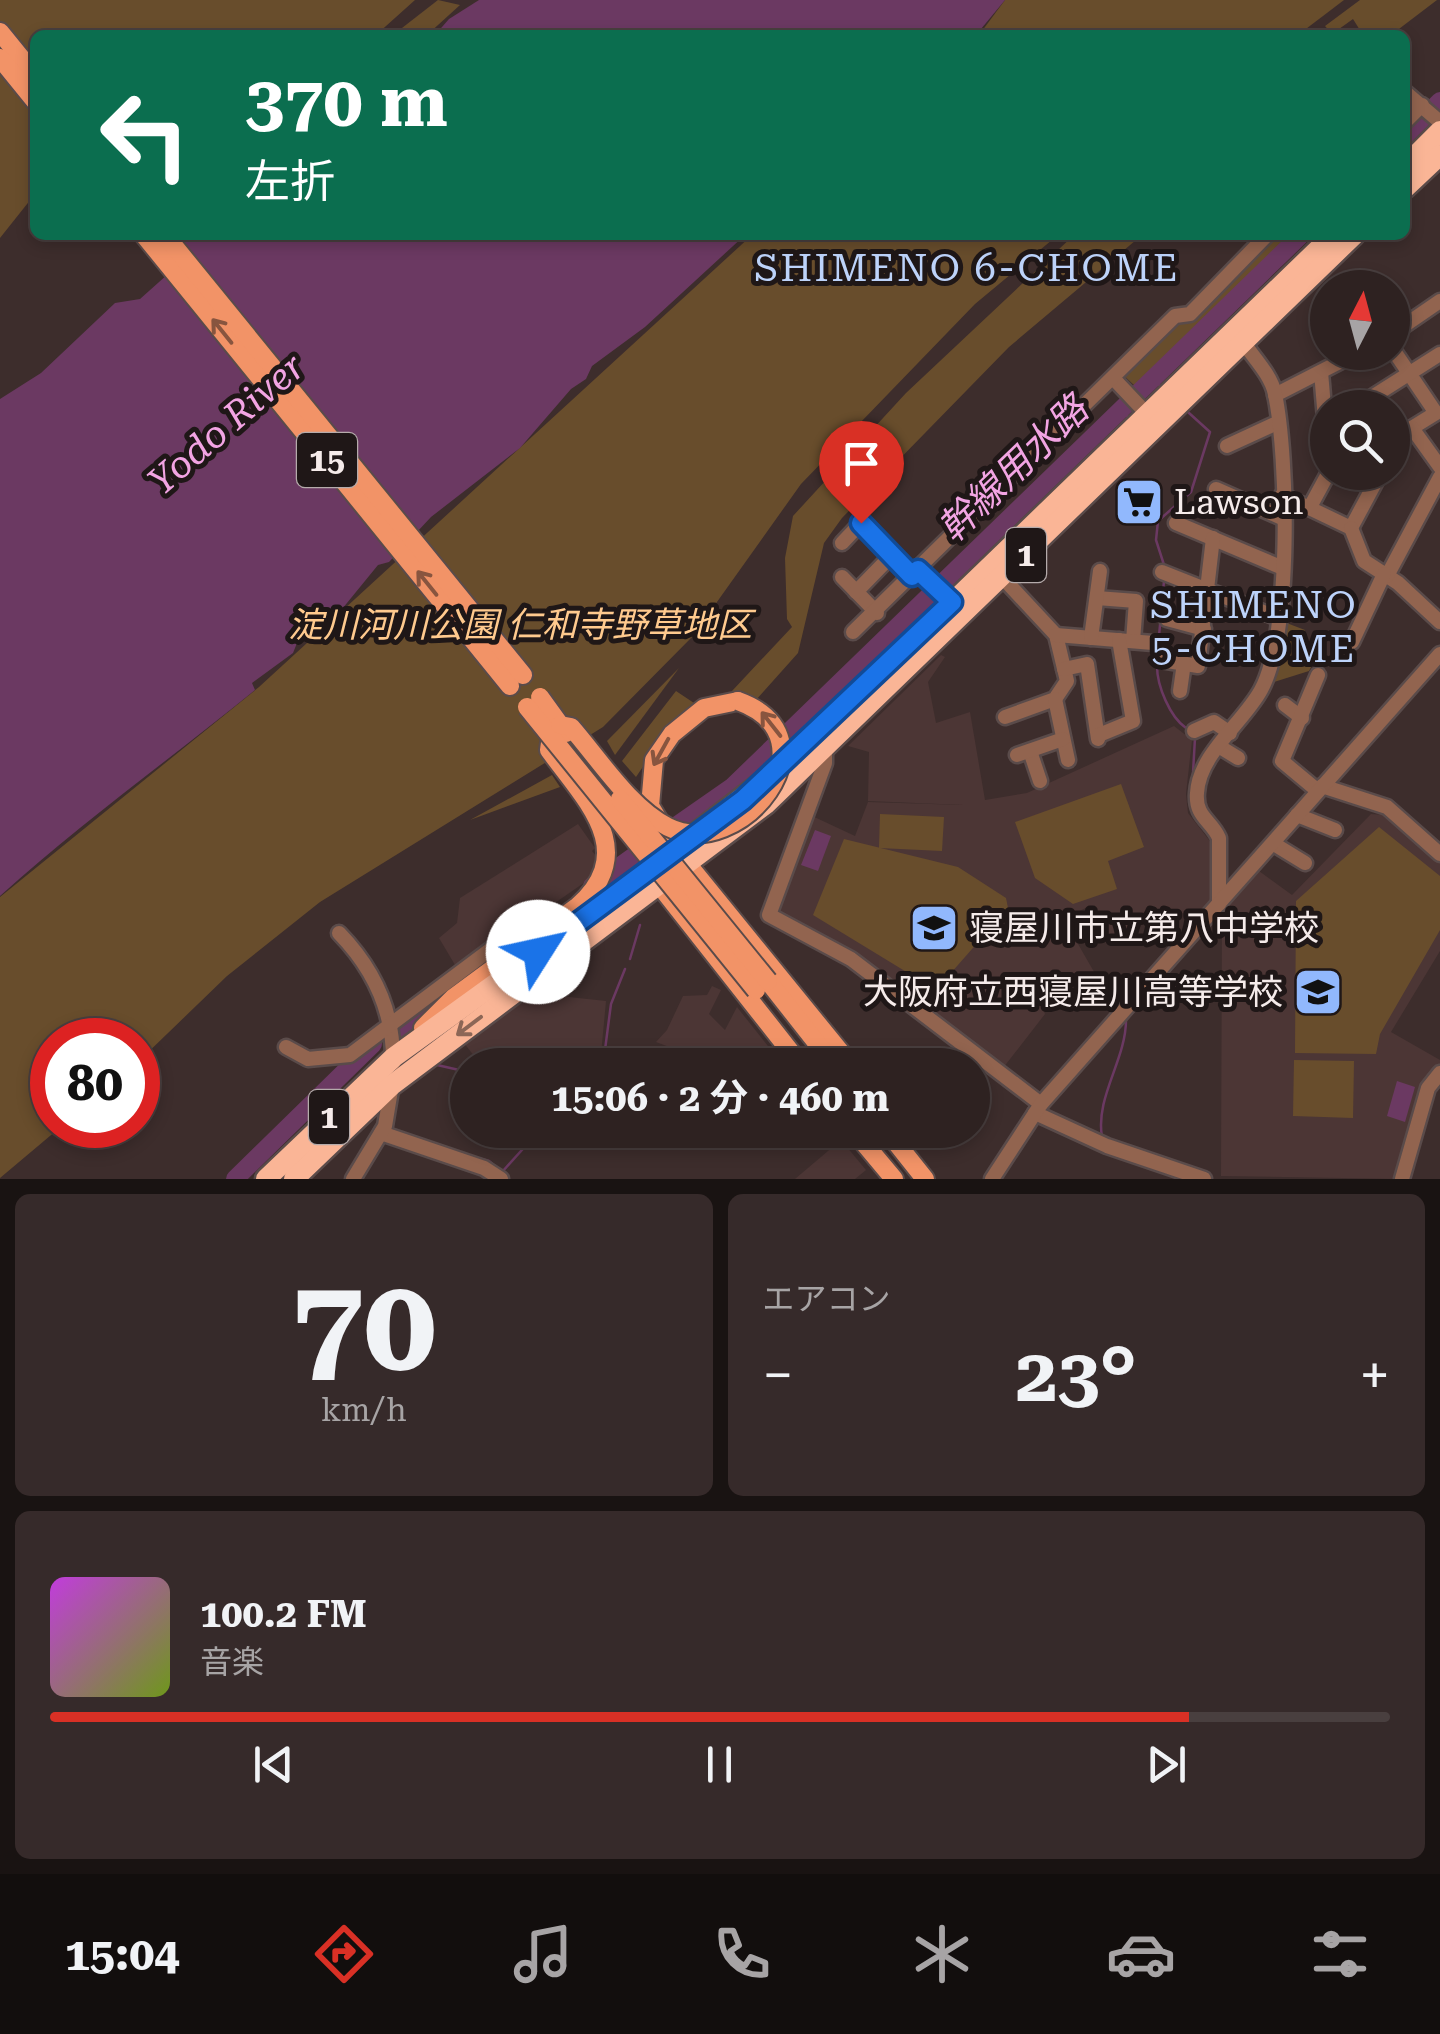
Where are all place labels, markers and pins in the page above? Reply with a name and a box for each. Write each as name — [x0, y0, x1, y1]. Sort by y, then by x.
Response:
pin — [819, 421, 904, 524]
supermarket icon: Lawson — [1113, 476, 1165, 528]
place label: Lawson — [1174, 482, 1304, 523]
school or university icon: 寝屋川市立第八中学校 — [908, 902, 960, 954]
place label: 寝屋川市立第八中学校 — [969, 908, 1319, 949]
school or university icon: 大阪府立西寝屋川高等学校 — [1292, 966, 1344, 1018]
place label: 大阪府立西寝屋川高等学校 — [863, 972, 1283, 1013]

